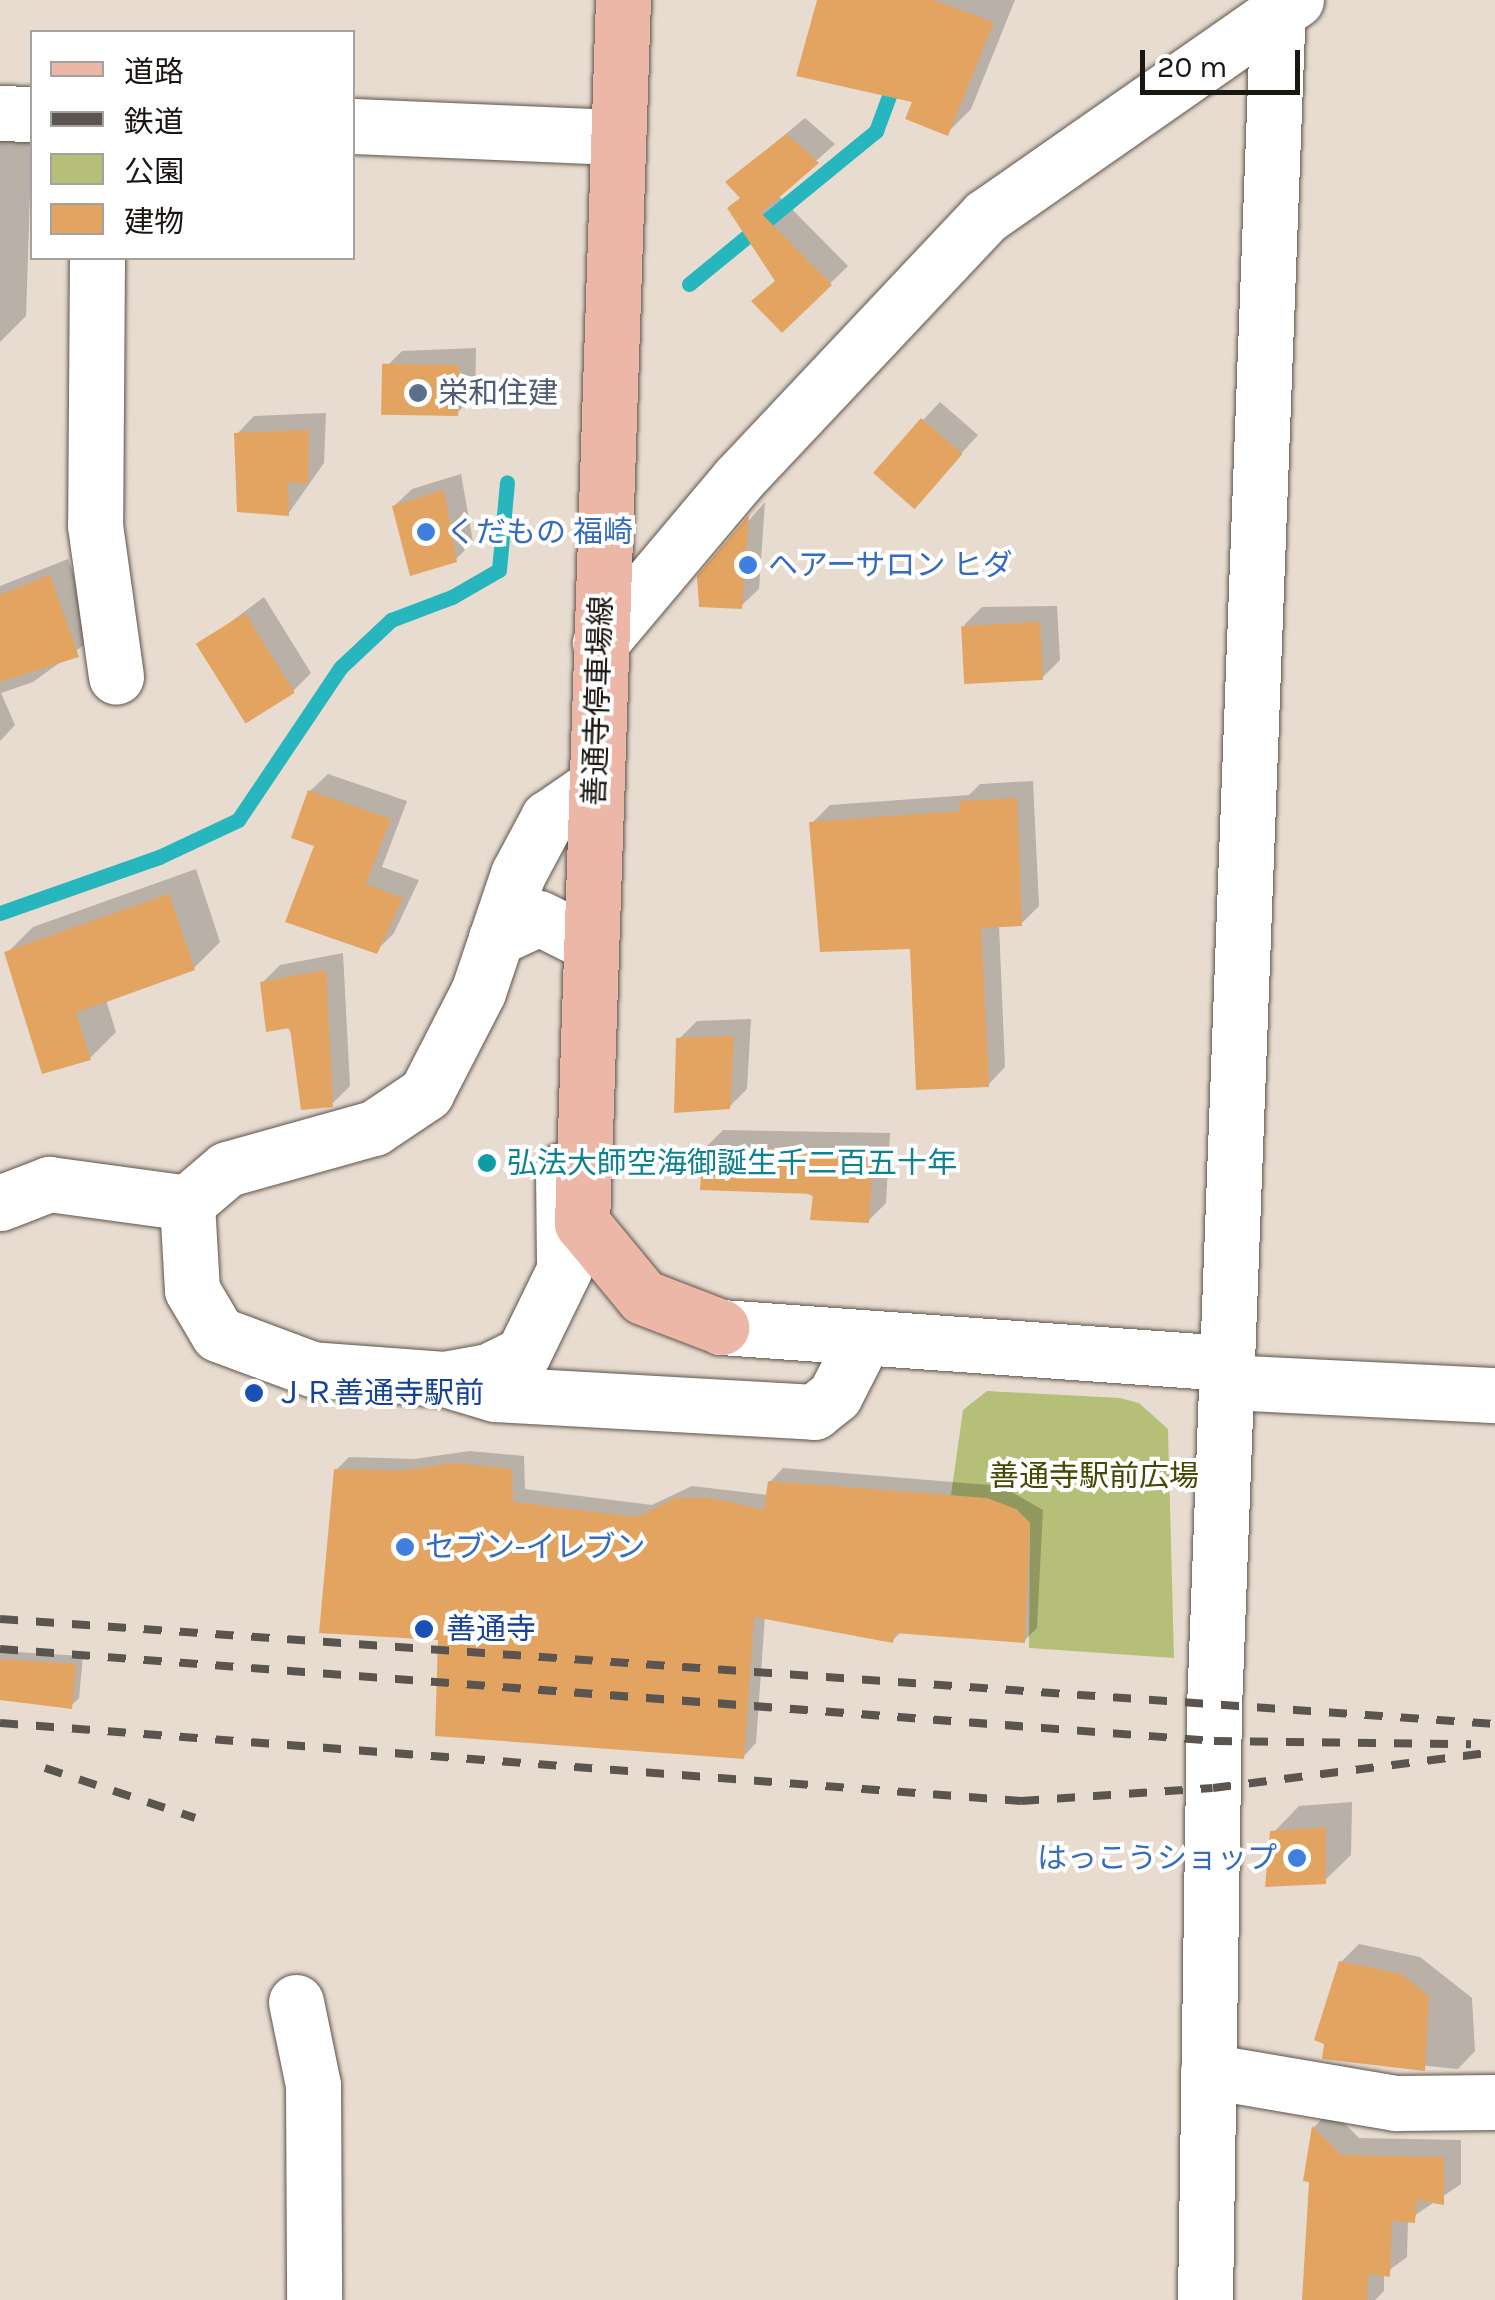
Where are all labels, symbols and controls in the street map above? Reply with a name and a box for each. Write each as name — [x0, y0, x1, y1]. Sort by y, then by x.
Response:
legend — [30, 30, 355, 260]
scale bar — [1145, 30, 1305, 92]
text: 20 m — [1157, 49, 1227, 85]
text: 道路 — [124, 54, 184, 90]
text: 鉄道 — [124, 104, 184, 140]
text: 公園 — [124, 154, 184, 190]
text: 建物 — [124, 204, 184, 240]
place label: 栄和住建 — [438, 375, 558, 411]
marker: 栄和住建 — [407, 382, 429, 404]
place label: くだもの 福崎 — [446, 514, 633, 550]
marker: くだもの 福崎 — [415, 521, 437, 543]
place label: ヘアーサロン ヒダ — [768, 547, 1013, 583]
marker: ヘアーサロン ヒダ — [737, 554, 759, 576]
street label: 善通寺停車場線 — [576, 595, 620, 807]
place label: 弘法大師空海御誕生千二百五十年 — [507, 1145, 957, 1181]
marker: 弘法大師空海御誕生千二百五十年 — [476, 1152, 498, 1174]
place label: ＪＲ善通寺駅前 — [274, 1375, 484, 1411]
marker: ＪＲ善通寺駅前 — [243, 1382, 265, 1404]
park label: 善通寺駅前広場 — [989, 1458, 1199, 1494]
place label: セブン-イレブン — [425, 1529, 645, 1565]
marker: セブン-イレブン — [394, 1536, 416, 1558]
place label: 善通寺 — [446, 1611, 536, 1647]
marker: 善通寺 — [411, 1616, 437, 1642]
place label: はっこうショップ — [1037, 1840, 1277, 1876]
marker: はっこうショップ — [1286, 1847, 1308, 1869]

